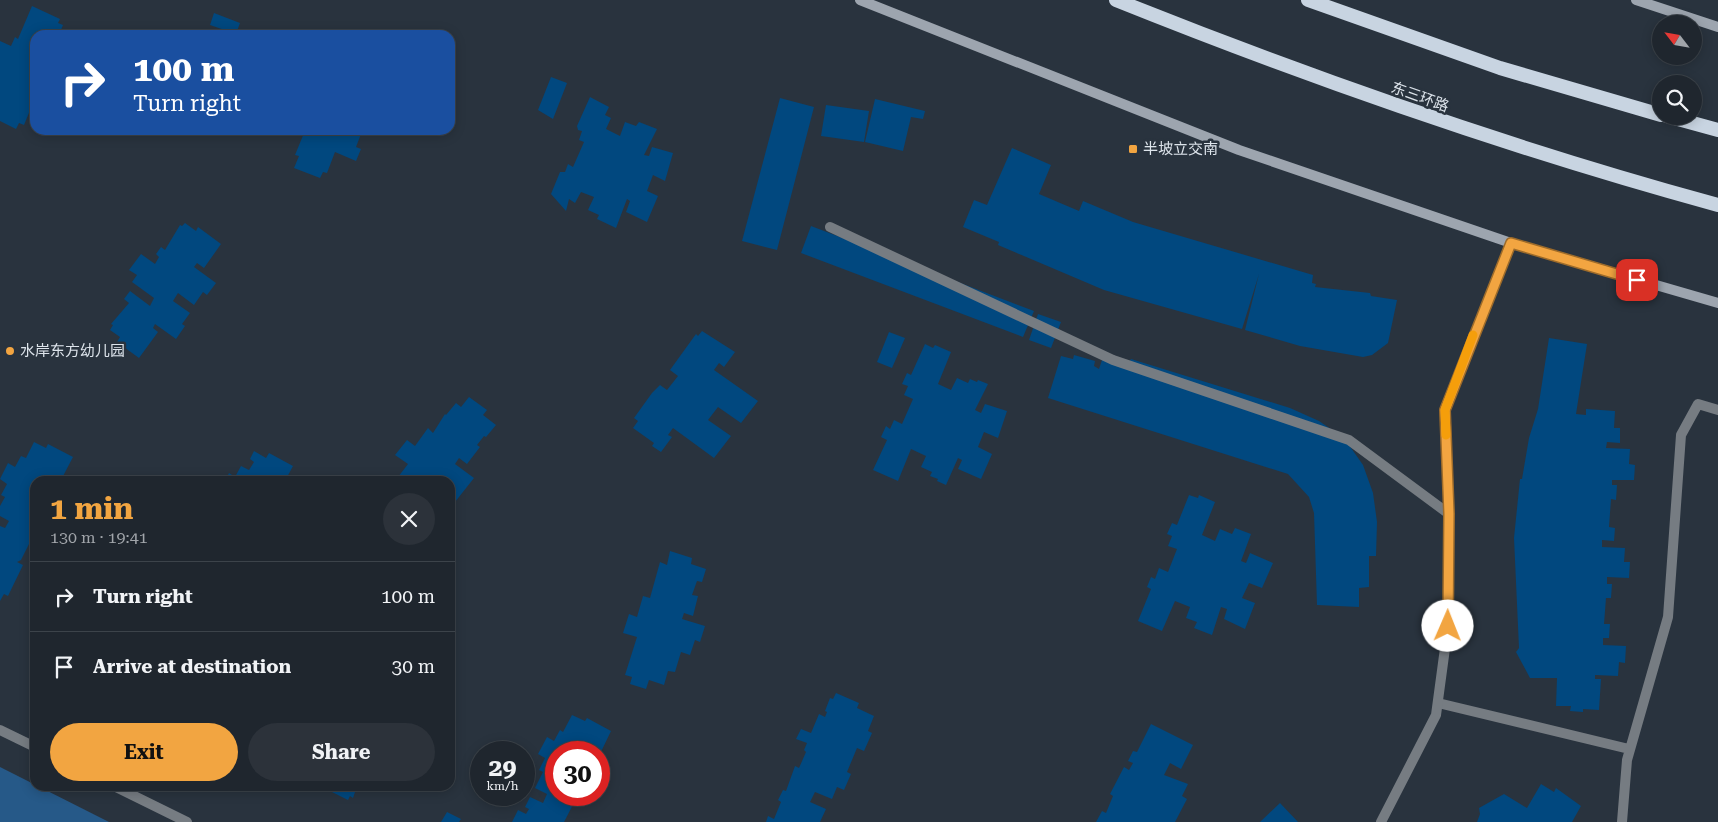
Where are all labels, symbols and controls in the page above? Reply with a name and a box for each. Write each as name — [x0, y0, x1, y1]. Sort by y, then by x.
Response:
north arrow — [1652, 15, 1702, 65]
map controls — [1652, 15, 1702, 125]
text: 100 m — [133, 49, 234, 90]
icon: right — [50, 50, 115, 115]
button: search — [1652, 75, 1702, 125]
street label: 东三环路 — [1389, 78, 1451, 116]
text: Turn right — [133, 91, 241, 116]
place label: 半坡立交南 — [1143, 140, 1218, 158]
marker: 半坡立交南 — [1127, 143, 1139, 155]
pin — [1616, 259, 1658, 301]
icon: arrive — [1623, 266, 1651, 294]
place label: 水岸东方幼儿园 — [20, 342, 125, 360]
marker: 水岸东方幼儿园 — [4, 345, 16, 357]
text: 1 min — [50, 491, 133, 526]
button: close — [383, 493, 435, 545]
text: 130 m · 19:41 — [50, 528, 148, 547]
icon: right — [50, 583, 78, 611]
text: Turn right — [93, 585, 193, 608]
text: 100 m — [381, 585, 435, 608]
position arrow — [1421, 599, 1473, 651]
icon: arrive — [50, 653, 78, 681]
text: Arrive at destination — [93, 655, 291, 678]
text: 30 m — [392, 655, 435, 678]
button: Exit — [50, 723, 238, 781]
button: Share — [248, 723, 435, 781]
speed limit sign: 30 — [545, 741, 610, 806]
text: 29 — [488, 753, 517, 782]
text: km/h — [486, 779, 519, 793]

